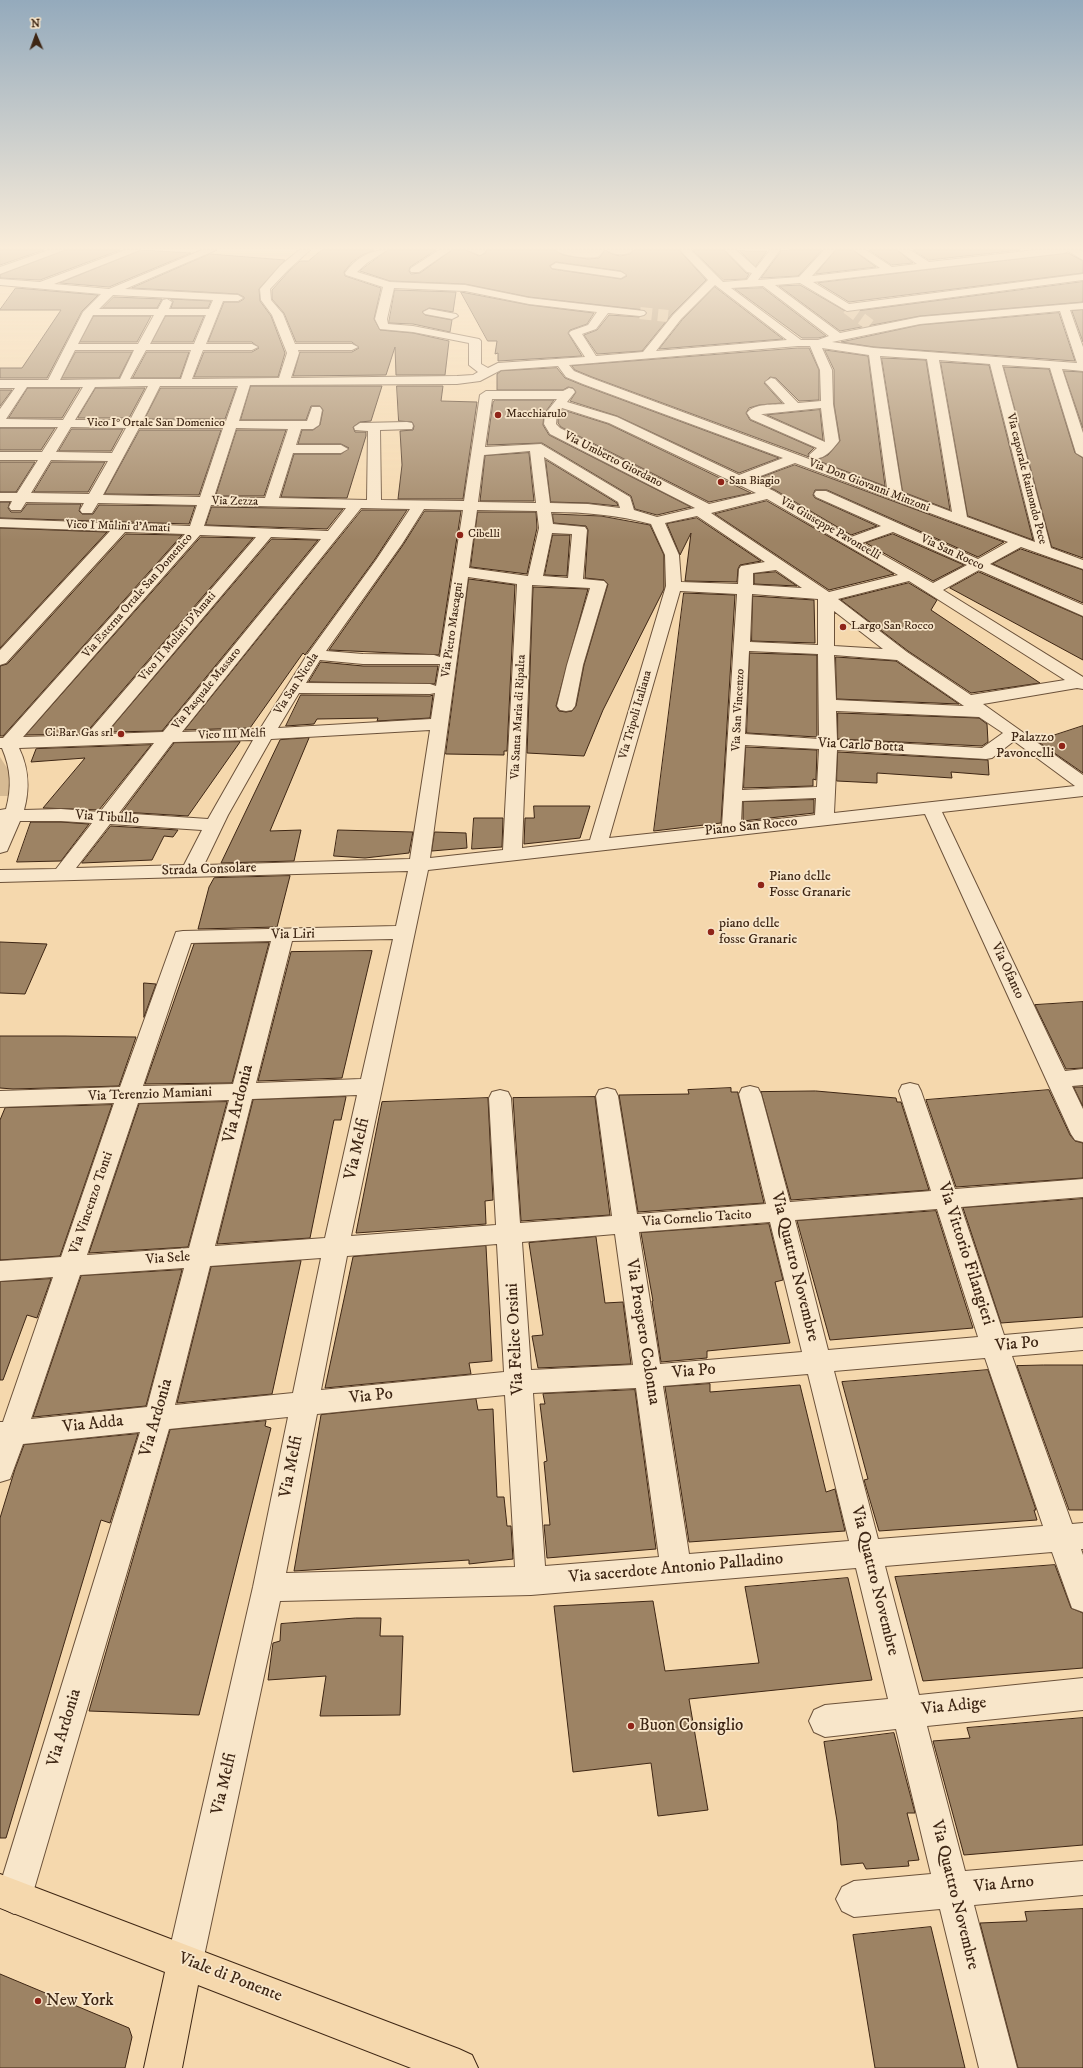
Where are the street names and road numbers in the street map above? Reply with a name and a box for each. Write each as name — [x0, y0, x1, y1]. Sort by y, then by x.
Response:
street label: Via caporale Raimondo Pece — [1003, 412, 1049, 546]
street label: Vico I° Ortale San Domenico — [87, 417, 225, 431]
street label: Via Umberto Giordano — [561, 429, 665, 491]
street label: Via Don Giovanni Minzoni — [806, 456, 932, 516]
street label: Via Zezza — [212, 494, 258, 510]
street label: Via Giuseppe Pavoncelli — [777, 494, 883, 564]
street label: Vico I Mulini d'Amati — [66, 518, 170, 536]
street label: Via Esterna Ortale San Domenico — [80, 531, 196, 661]
street label: Via San Rocco — [918, 532, 986, 574]
street label: Via Pietro Mascagni — [439, 582, 467, 678]
street label: Vico II Molini D'Amati — [136, 589, 220, 685]
street label: Via Pasquale Massaro — [169, 645, 245, 733]
street label: Via San Nicola — [272, 650, 322, 718]
street label: Via Santa Maria di Ripalta — [509, 654, 529, 780]
street label: Via San Vincenzo — [730, 668, 748, 752]
street label: Via Tripoli Italiana — [616, 669, 656, 761]
street label: Vico III Melfi — [198, 727, 266, 743]
street label: Via Carlo Botta — [817, 735, 905, 757]
street label: Via Tibullo — [75, 807, 139, 829]
street label: Piano San Rocco — [704, 814, 798, 840]
street label: Strada Consolare — [161, 860, 257, 880]
street label: Via Liri — [271, 926, 315, 944]
street label: Via Ofanto — [987, 940, 1027, 1002]
street label: Via Ardonia — [219, 1063, 259, 1145]
street label: Via Terenzio Mamiani — [88, 1084, 212, 1106]
street label: Via Melfi — [341, 1116, 375, 1182]
street label: Via Vincenzo Tonti — [67, 1150, 117, 1256]
street label: Via Vittorio Filangieri — [932, 1180, 998, 1328]
street label: Via Quattro Novembre — [766, 1190, 822, 1344]
street label: Via Cornelio Tacito — [642, 1207, 752, 1231]
street label: Via Sele — [145, 1249, 191, 1269]
street label: Via Prospero Colonna — [620, 1257, 664, 1407]
street label: Via Felice Orsini — [503, 1282, 529, 1396]
street label: Via Po — [994, 1333, 1040, 1357]
street label: Via Po — [671, 1360, 717, 1384]
street label: Via Ardonia — [136, 1377, 178, 1459]
street label: Via Po — [348, 1385, 394, 1409]
street label: Via Adda — [62, 1412, 124, 1438]
street label: Via Melfi — [276, 1434, 308, 1500]
street label: Via Quattro Novembre — [846, 1504, 902, 1658]
street label: Via sacerdote Antonio Palladino — [568, 1549, 784, 1589]
street label: Via Ardonia — [44, 1687, 86, 1769]
street label: Via Adige — [921, 1693, 987, 1721]
street label: Via Melfi — [208, 1751, 242, 1817]
street label: Via Quattro Novembre — [926, 1818, 982, 1972]
street label: Via Arno — [973, 1872, 1035, 1898]
street label: Viale di Ponente — [175, 1949, 285, 2007]

